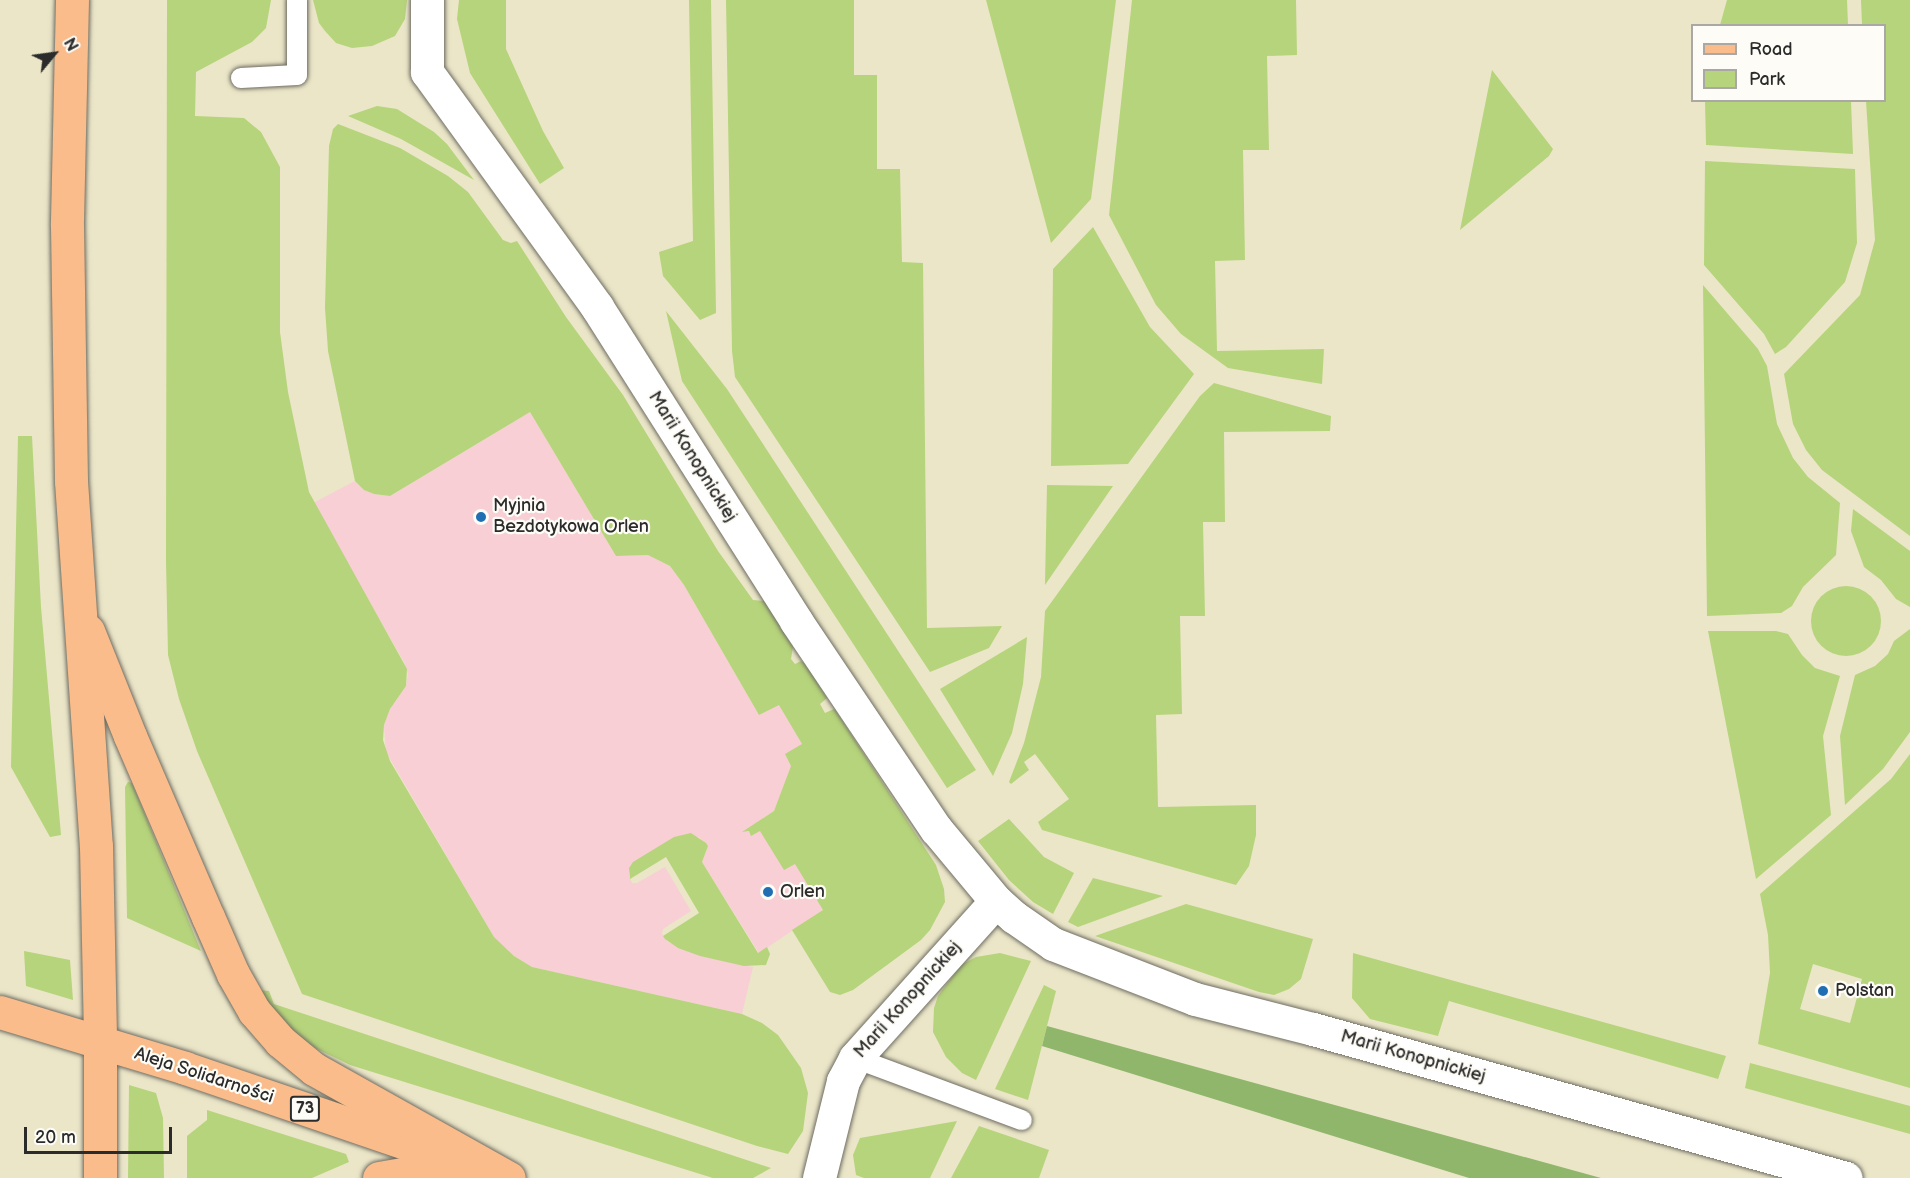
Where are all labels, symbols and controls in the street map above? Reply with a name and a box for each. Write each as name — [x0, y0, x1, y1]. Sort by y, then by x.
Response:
north arrow — [24, 24, 84, 84]
legend — [1691, 24, 1886, 102]
text: N — [59, 35, 81, 55]
text: Road — [1749, 39, 1793, 60]
text: Park — [1749, 69, 1785, 90]
street label: Marii Konopnickiej — [643, 388, 741, 526]
place label: Myjnia Bezdotykowa Orlen — [493, 496, 649, 538]
marker: Myjnia Bezdotykowa Orlen — [474, 510, 488, 524]
place label: Orlen — [780, 881, 825, 903]
marker: Orlen — [761, 885, 775, 899]
street label: Marii Konopnickiej — [850, 937, 966, 1063]
place label: Polstan — [1835, 980, 1894, 1002]
marker: Polstan — [1816, 984, 1830, 998]
street label: Marii Konopnickiej — [1338, 1026, 1488, 1088]
street label: Aleja Solidarności — [132, 1043, 276, 1109]
road number: 73 — [288, 1096, 322, 1122]
scale bar — [27, 1115, 176, 1153]
text: 20 m — [35, 1127, 76, 1148]

